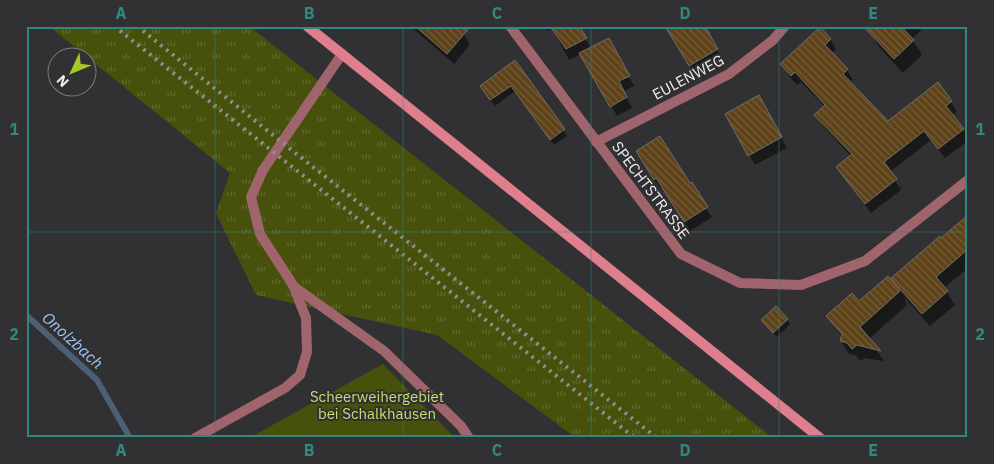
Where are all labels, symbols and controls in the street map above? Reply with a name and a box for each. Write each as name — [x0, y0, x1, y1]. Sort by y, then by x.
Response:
text: A — [116, 3, 127, 23]
text: B — [304, 3, 315, 23]
text: C — [492, 3, 502, 23]
text: D — [679, 3, 691, 23]
text: E — [868, 3, 878, 23]
north arrow — [48, 48, 98, 98]
street label: EULENWEG — [649, 50, 727, 104]
text: N — [53, 71, 73, 91]
text: 1 — [9, 119, 19, 139]
text: 1 — [975, 119, 985, 139]
street label: SPECHTSTRASSE — [608, 137, 694, 243]
water label: Onolzbach — [38, 307, 108, 373]
text: 2 — [9, 324, 19, 344]
text: 2 — [975, 324, 985, 344]
park label: Scheerweihergebiet bei Schalkhausen — [310, 387, 444, 423]
text: A — [116, 440, 127, 460]
text: B — [304, 440, 315, 460]
text: C — [492, 440, 502, 460]
text: D — [679, 440, 691, 460]
text: E — [868, 440, 878, 460]

